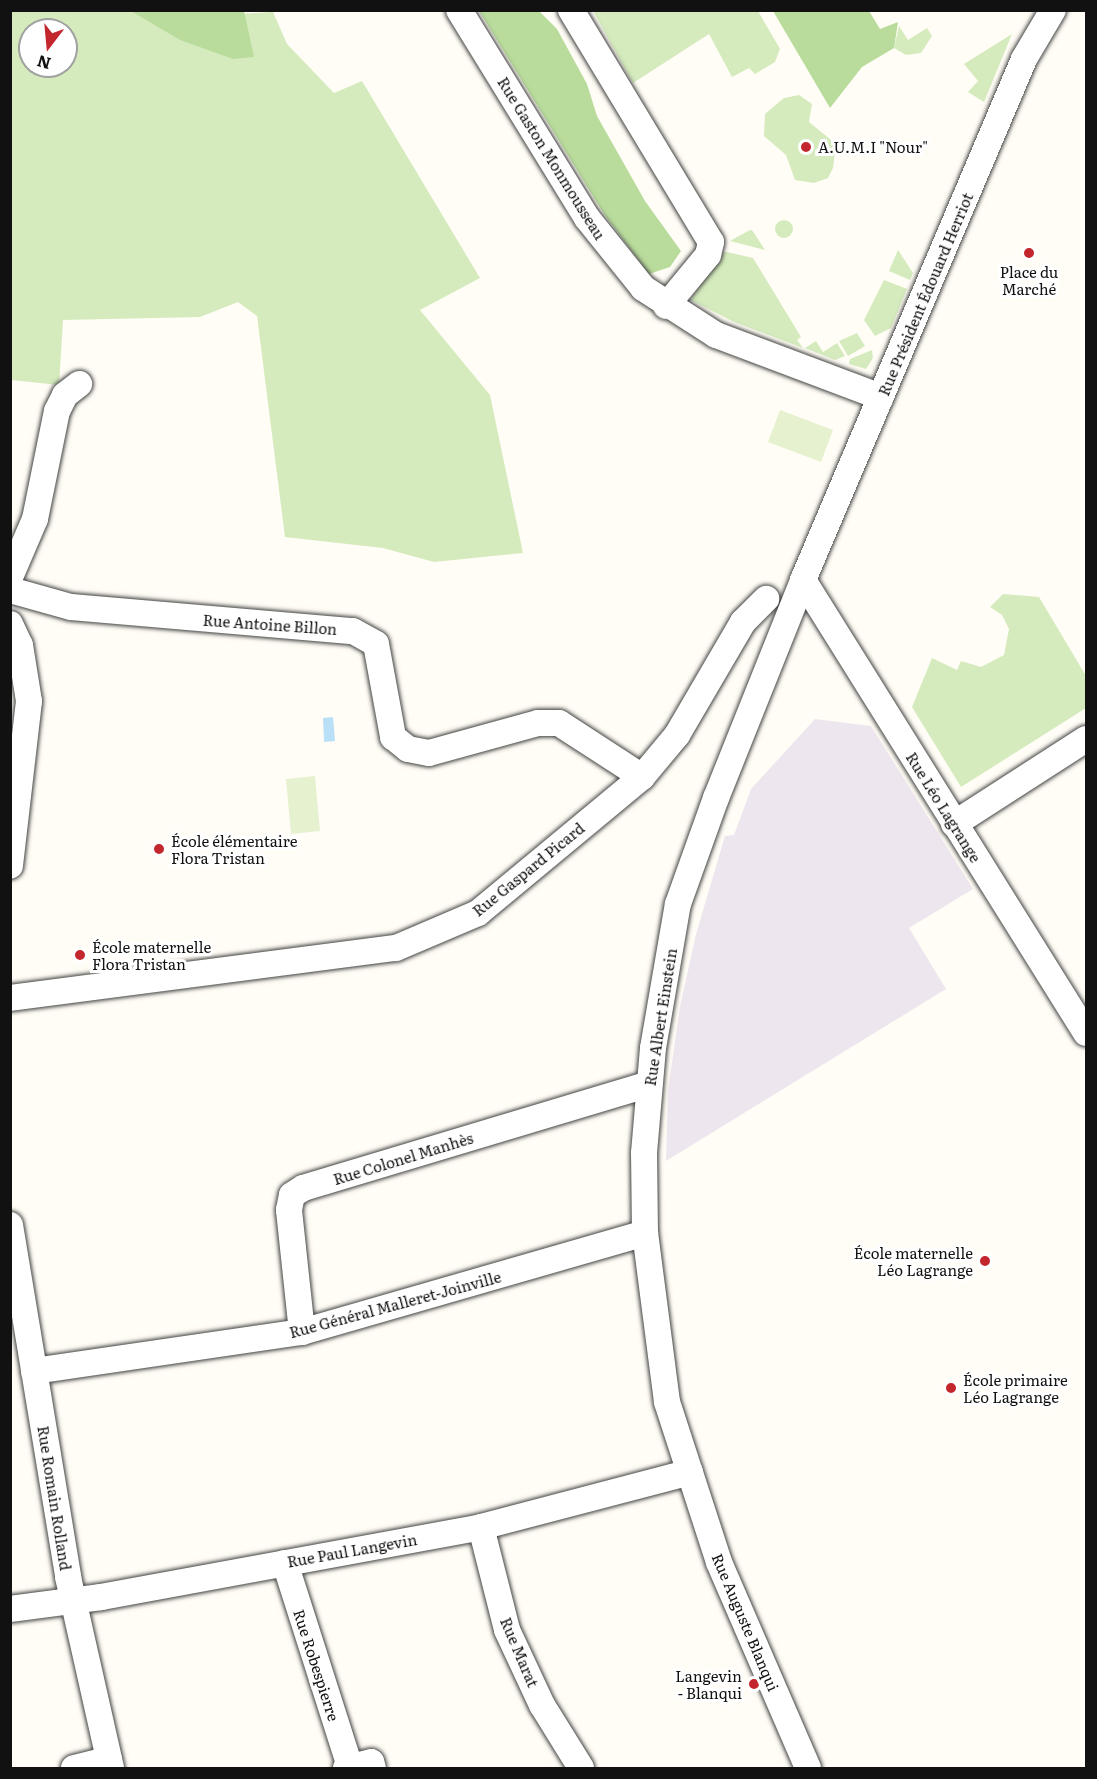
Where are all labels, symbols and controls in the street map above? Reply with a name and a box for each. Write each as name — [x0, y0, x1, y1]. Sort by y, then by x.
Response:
north arrow — [18, 18, 78, 78]
text: N — [34, 50, 53, 77]
street label: Rue Gaston Monmousseau — [494, 73, 610, 243]
place label: A.U.M.I "Nour" — [818, 138, 928, 156]
marker: A.U.M.I "Nour" — [799, 140, 813, 154]
street label: Rue Président Édouard Herriot — [874, 190, 976, 398]
marker: Place du Marché — [1022, 246, 1036, 260]
place label: Place du Marché — [1000, 262, 1058, 297]
street label: Rue Antoine Billon — [202, 610, 338, 638]
street label: Rue Léo Lagrange — [903, 749, 985, 865]
street label: Rue Gaspard Picard — [469, 818, 587, 920]
place label: École élémentaire Flora Tristan — [171, 831, 298, 866]
marker: École élémentaire Flora Tristan — [152, 842, 166, 856]
place label: École maternelle Flora Tristan — [92, 937, 211, 972]
street label: Rue Albert Einstein — [640, 947, 680, 1087]
marker: École maternelle Flora Tristan — [73, 948, 87, 962]
street label: Rue Colonel Manhès — [331, 1128, 475, 1188]
place label: École maternelle Léo Lagrange — [854, 1243, 973, 1278]
marker: École maternelle Léo Lagrange — [978, 1254, 992, 1268]
street label: Rue Général Malleret-Joinville — [287, 1267, 503, 1341]
place label: École primaire Léo Lagrange — [963, 1370, 1068, 1405]
marker: École primaire Léo Lagrange — [944, 1381, 958, 1395]
street label: Rue Romain Rolland — [35, 1424, 75, 1572]
street label: Rue Paul Langevin — [286, 1530, 418, 1570]
street label: Rue Auguste Blanqui — [709, 1550, 783, 1694]
street label: Rue Robespierre — [290, 1607, 344, 1723]
street label: Rue Marat — [497, 1614, 543, 1690]
place label: Langevin - Blanqui — [675, 1666, 742, 1701]
marker: Langevin - Blanqui — [747, 1677, 761, 1691]

